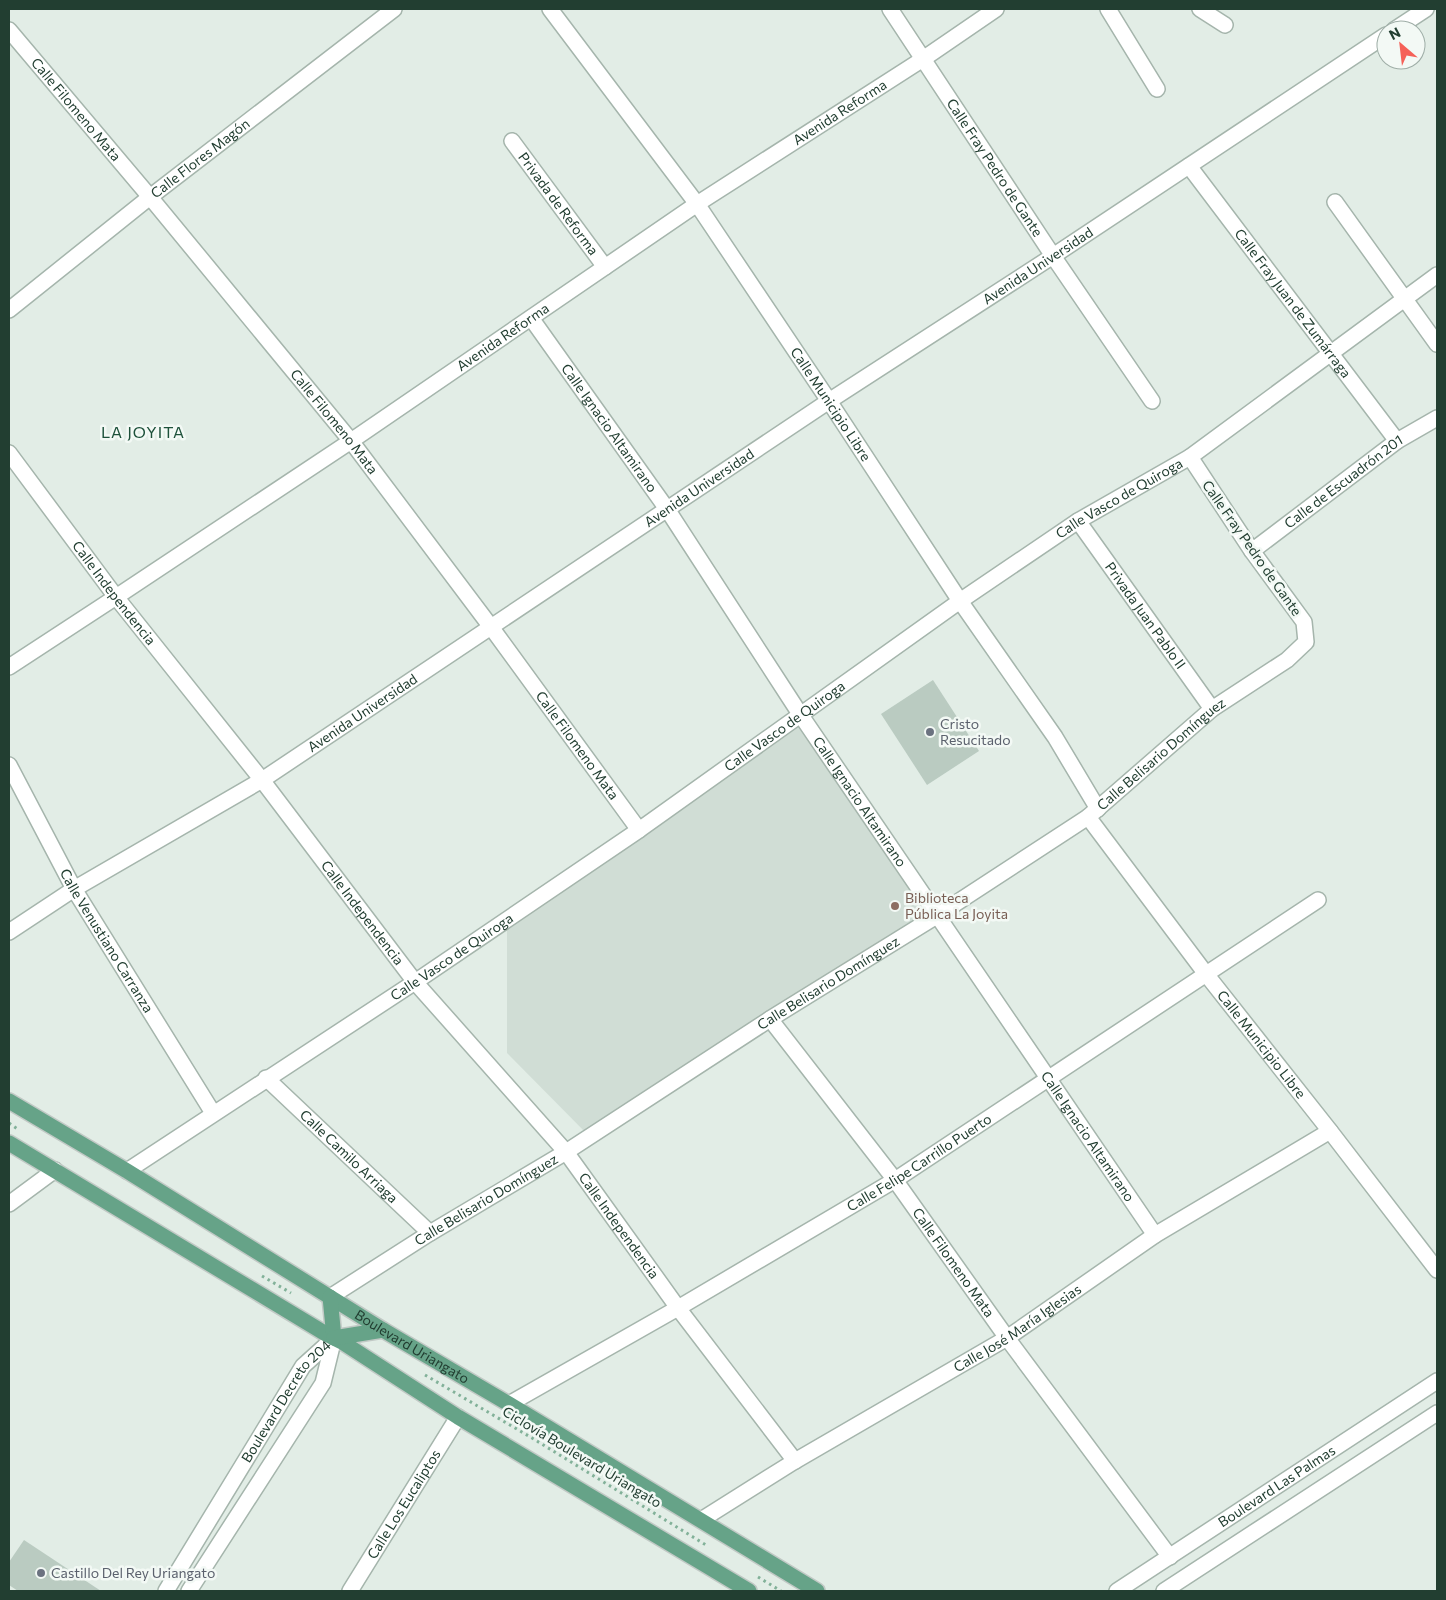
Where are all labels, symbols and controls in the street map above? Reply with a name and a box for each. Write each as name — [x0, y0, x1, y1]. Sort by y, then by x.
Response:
north arrow — [1376, 20, 1426, 70]
text: N — [1386, 23, 1403, 43]
street label: Calle Filomeno Mata — [28, 54, 125, 164]
street label: Avenida Reforma — [789, 76, 890, 148]
street label: Calle Fray Pedro de Gante — [943, 95, 1047, 240]
street label: Calle Flores Magón — [147, 115, 253, 201]
street label: Privada de Reforma — [515, 149, 602, 258]
street label: Avenida Universidad — [979, 223, 1096, 307]
street label: Calle Fray Juan de Zumárraga — [1231, 225, 1355, 381]
street label: Avenida Reforma — [453, 299, 552, 374]
street label: Calle Municipio Libre — [787, 344, 875, 464]
street label: Calle Ignacio Altamirano — [558, 360, 661, 495]
street label: Calle Filomeno Mata — [287, 365, 382, 477]
district label: LA JOYITA — [101, 422, 185, 441]
street label: Calle de Escuadrón 201 — [1281, 431, 1406, 532]
street label: Avenida Universidad — [641, 445, 757, 530]
street label: Calle Vasco de Quiroga — [1052, 454, 1185, 542]
street label: Calle Fray Pedro de Gante — [1199, 477, 1306, 619]
street label: Calle Independencia — [69, 537, 160, 648]
street label: Privada Juan Pablo II — [1102, 558, 1190, 672]
street label: Avenida Universidad — [304, 670, 420, 755]
street label: Calle Vasco de Quiroga — [721, 677, 848, 775]
street label: Calle Filomeno Mata — [533, 688, 623, 803]
street label: Calle Belisario Domínguez — [1093, 694, 1228, 813]
place label: Cristo Resucitado — [940, 715, 1011, 748]
marker: Cristo Resucitado — [924, 726, 936, 738]
street label: Calle Ignacio Altamirano — [810, 733, 911, 870]
street label: Calle Independencia — [318, 857, 408, 968]
street label: Calle Venustiano Carranza — [57, 865, 158, 1015]
place label: Biblioteca Pública La Joyita — [905, 889, 1008, 922]
marker: Biblioteca Pública La Joyita — [889, 900, 901, 912]
street label: Calle Vasco de Quiroga — [387, 909, 516, 1004]
street label: Calle Belisario Domínguez — [754, 932, 902, 1033]
street label: Calle Municipio Libre — [1214, 987, 1310, 1102]
street label: Calle Ignacio Altamirano — [1038, 1068, 1139, 1205]
street label: Calle Camilo Arriaga — [297, 1106, 402, 1206]
street label: Calle Felipe Carrillo Puerto — [844, 1110, 994, 1215]
street label: Calle Belisario Domínguez — [411, 1150, 561, 1249]
street label: Calle Independencia — [575, 1169, 663, 1282]
street label: Calle Filomeno Mata — [909, 1204, 998, 1320]
street label: Calle José María Iglesias — [950, 1280, 1084, 1375]
street label: Boulevard Uriangato — [352, 1306, 473, 1387]
street label: Boulevard Decreto 204 — [237, 1336, 334, 1465]
street label: Ciclovía Boulevard Uriangato — [500, 1402, 665, 1511]
street label: Boulevard Las Palmas — [1215, 1441, 1338, 1530]
street label: Calle Los Eucaliptos — [363, 1446, 444, 1562]
place label: Castillo Del Rey Uriangato — [51, 1564, 215, 1581]
marker: Castillo Del Rey Uriangato — [35, 1567, 47, 1579]

